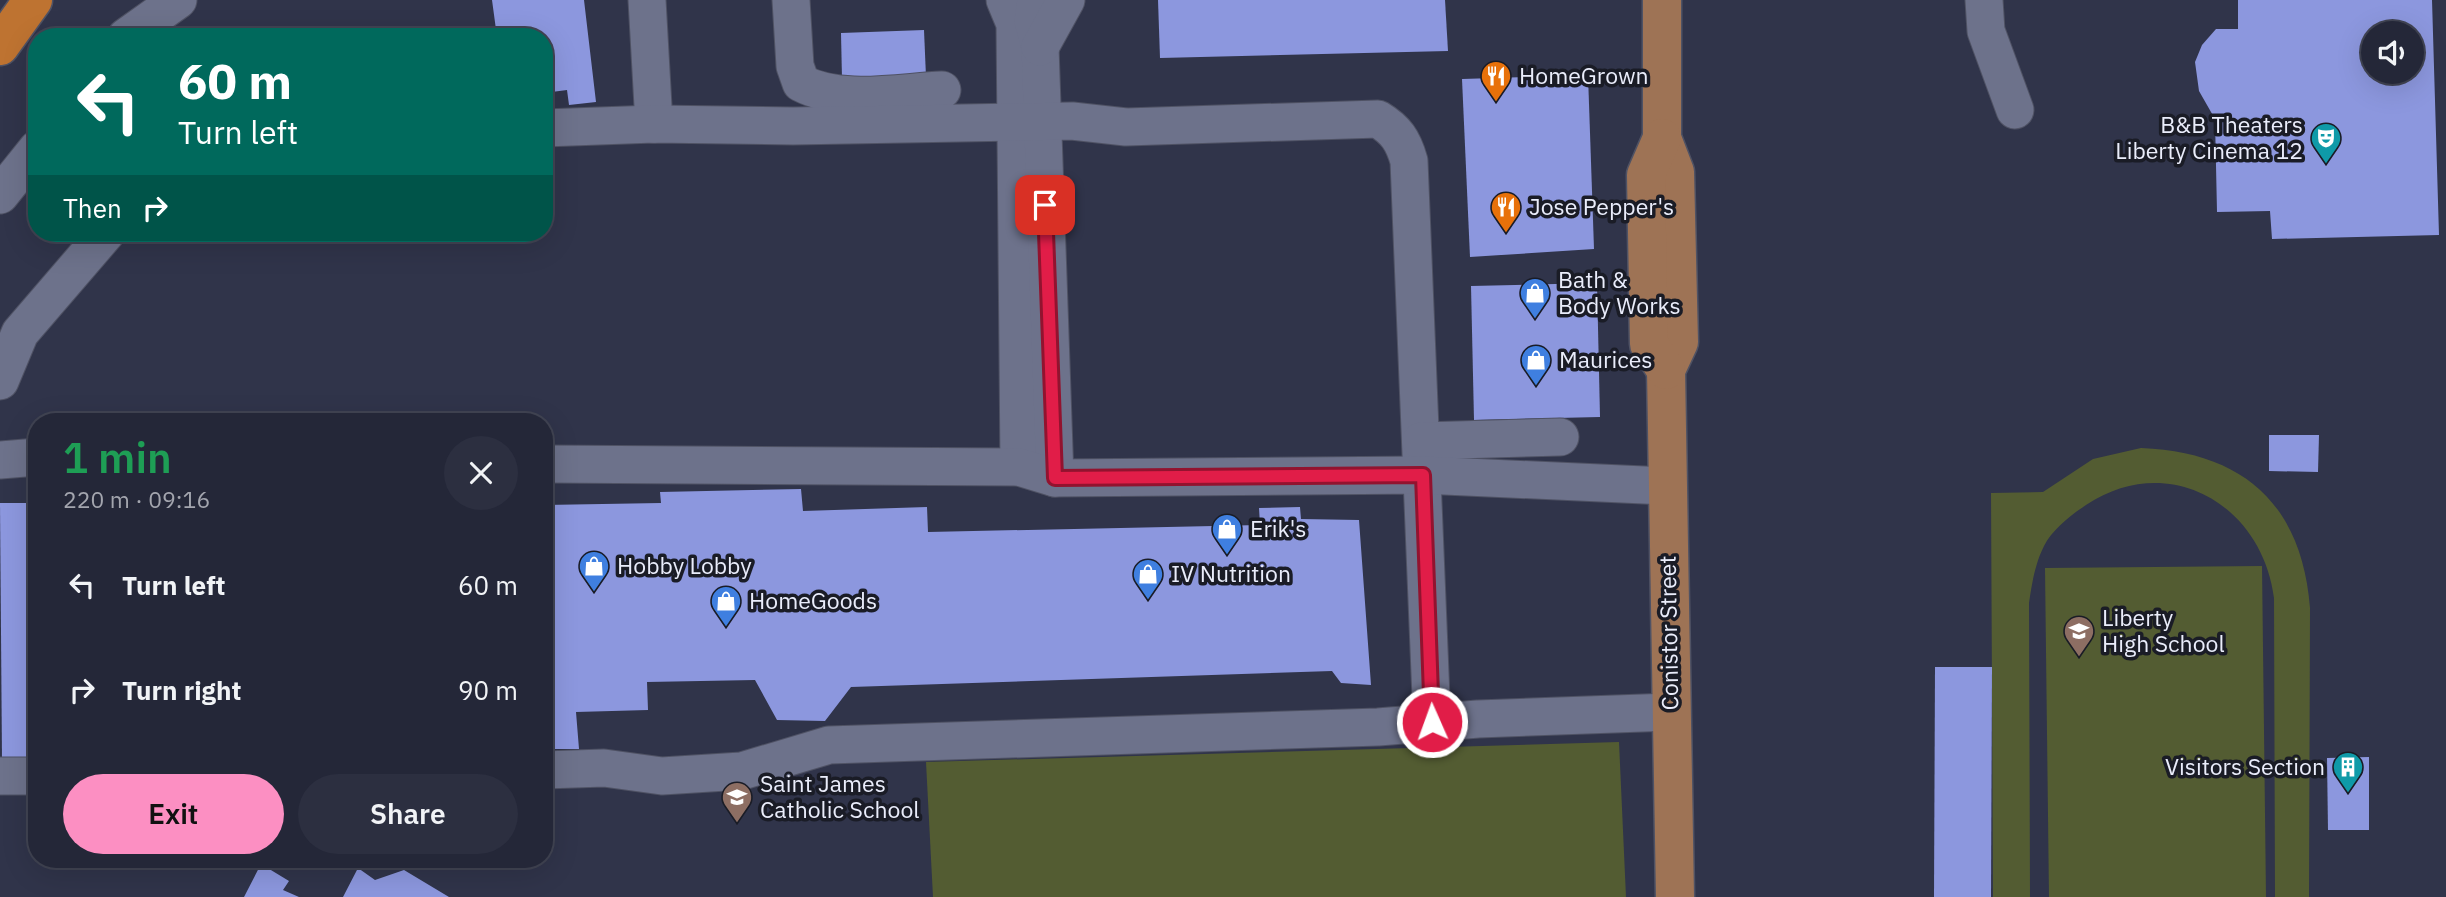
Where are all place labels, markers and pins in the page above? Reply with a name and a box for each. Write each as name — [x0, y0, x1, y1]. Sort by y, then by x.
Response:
restaurant icon: HomeGrown — [1479, 59, 1513, 103]
place label: HomeGrown — [1519, 60, 1649, 90]
place label: B&B Theaters Liberty Cinema 12 — [2115, 109, 2303, 165]
theatre icon: B&B Theaters Liberty Cinema 12 — [2309, 121, 2343, 165]
pin — [1015, 175, 1075, 235]
restaurant icon: Jose Pepper's — [1489, 190, 1523, 234]
place label: Jose Pepper's — [1529, 191, 1674, 221]
place label: Bath & Body Works — [1558, 264, 1681, 320]
shop icon: Bath & Body Works — [1518, 276, 1552, 320]
shop icon: Maurices — [1519, 343, 1553, 387]
place label: Maurices — [1559, 344, 1652, 374]
shop icon: Erik's — [1210, 512, 1244, 556]
place label: Erik's — [1250, 513, 1307, 543]
shop icon: Hobby Lobby — [577, 549, 611, 593]
place label: Hobby Lobby — [617, 550, 752, 580]
shop icon: IV Nutrition — [1131, 557, 1165, 601]
place label: IV Nutrition — [1171, 558, 1291, 588]
shop icon: HomeGoods — [709, 584, 743, 628]
place label: HomeGoods — [749, 585, 877, 615]
place label: Liberty High School — [2102, 602, 2225, 658]
school or university icon: Liberty High School — [2062, 614, 2096, 658]
building icon: Visitors Section — [2331, 750, 2365, 794]
place label: Visitors Section — [2165, 751, 2325, 781]
place label: Saint James Catholic School — [760, 768, 920, 824]
school or university icon: Saint James Catholic School — [720, 780, 754, 824]

